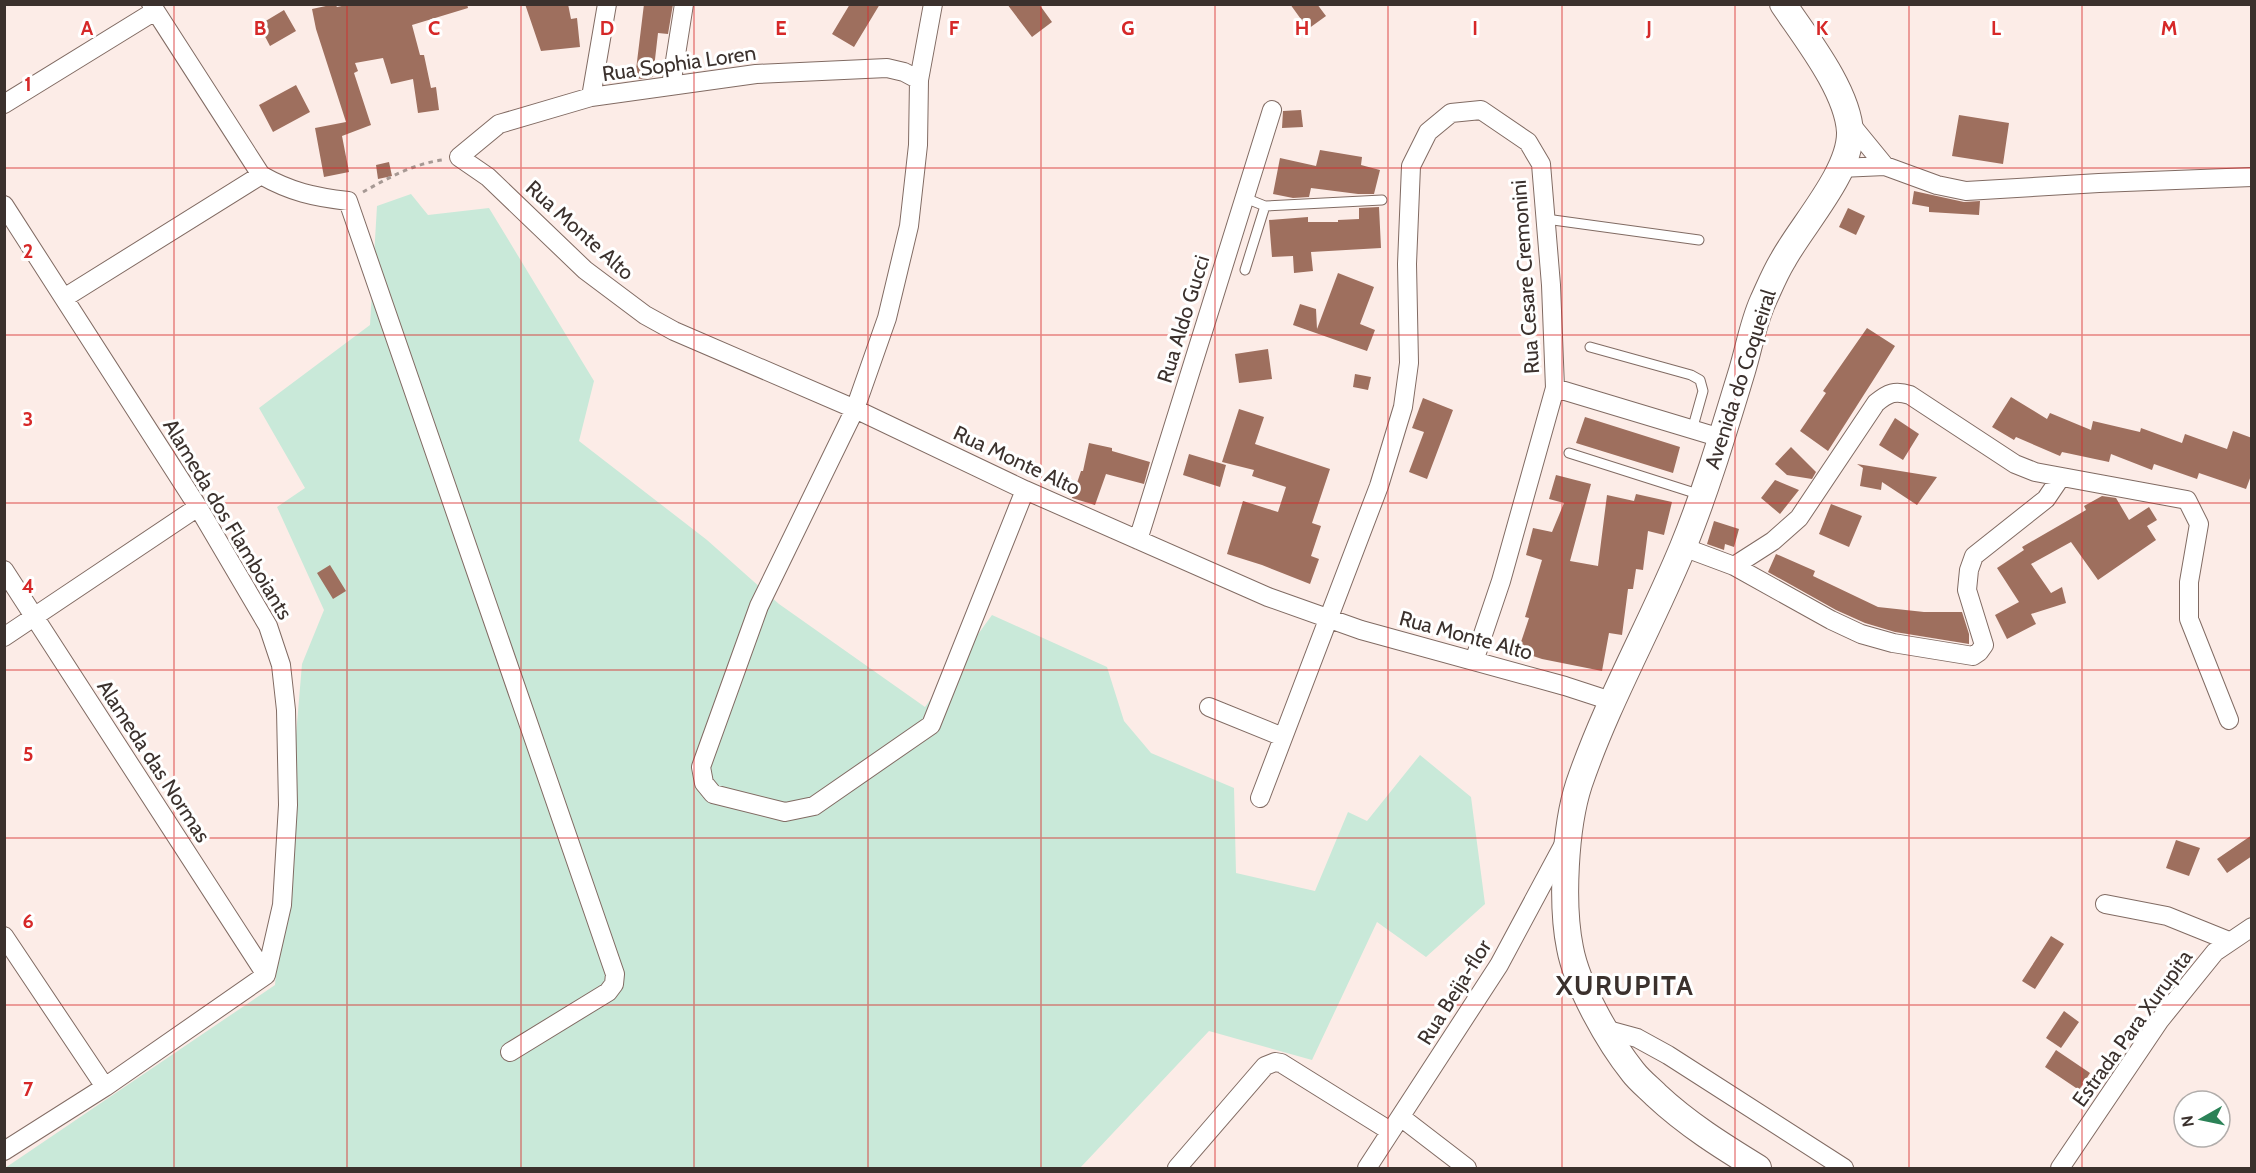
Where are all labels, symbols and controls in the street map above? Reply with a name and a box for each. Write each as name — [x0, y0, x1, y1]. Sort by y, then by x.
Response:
text: A — [81, 16, 94, 40]
text: B — [254, 16, 266, 40]
text: C — [428, 16, 440, 40]
text: D — [600, 16, 614, 40]
text: E — [775, 16, 787, 40]
text: F — [949, 16, 960, 40]
text: G — [1121, 16, 1135, 40]
text: H — [1295, 16, 1309, 40]
text: I — [1472, 16, 1478, 40]
text: J — [1645, 16, 1652, 40]
text: K — [1816, 16, 1829, 40]
text: L — [1991, 16, 2001, 40]
text: M — [2161, 16, 2177, 40]
street label: Rua Sophia Loren — [600, 40, 758, 86]
text: 1 — [24, 72, 32, 96]
street label: Rua Monte Alto — [521, 175, 639, 285]
street label: Rua Cesare Cremonini — [1506, 179, 1544, 375]
text: 2 — [23, 239, 33, 263]
street label: Rua Aldo Gucci — [1152, 252, 1214, 386]
street label: Avenida do Coqueiral — [1699, 286, 1781, 472]
text: 3 — [23, 407, 33, 431]
street label: Alameda dos Flamboiants — [158, 414, 298, 624]
street label: Rua Monte Alto — [950, 420, 1084, 500]
text: 4 — [22, 574, 34, 598]
street label: Rua Monte Alto — [1397, 605, 1535, 665]
street label: Alameda das Normas — [92, 675, 216, 847]
text: 5 — [23, 742, 33, 766]
text: 6 — [22, 909, 34, 933]
street label: Rua Beija-flor — [1412, 935, 1497, 1050]
street label: Estrada Para Xurupita — [2067, 945, 2197, 1111]
district label: XURUPITA — [1555, 969, 1694, 1002]
text: 7 — [23, 1077, 34, 1101]
north arrow — [2172, 1089, 2232, 1149]
text: N — [2177, 1114, 2198, 1128]

